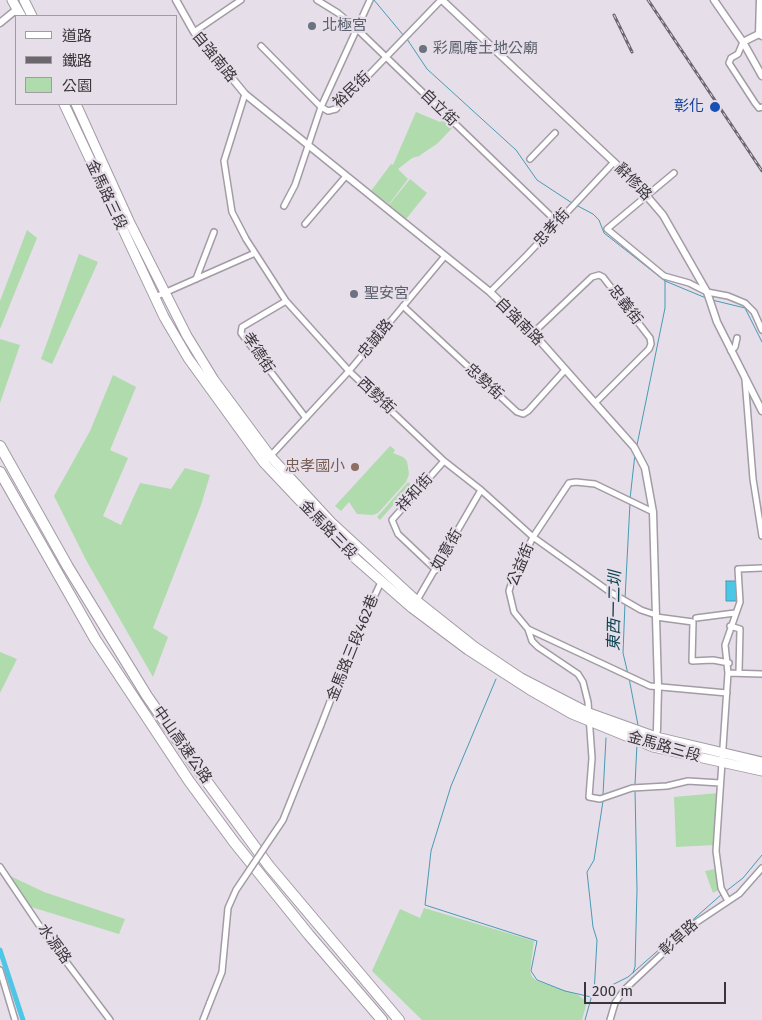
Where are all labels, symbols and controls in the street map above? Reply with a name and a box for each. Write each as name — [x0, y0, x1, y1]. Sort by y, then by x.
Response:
legend — [15, 15, 178, 105]
place label: 北極宮 — [322, 17, 367, 35]
marker: 北極宮 — [306, 20, 318, 32]
text: 道路 — [62, 27, 92, 45]
street label: 自強南路 — [188, 28, 240, 86]
place label: 彩鳳庵土地公廟 — [433, 40, 538, 58]
marker: 彩鳳庵土地公廟 — [417, 43, 429, 55]
text: 鐵路 — [62, 52, 92, 70]
street label: 裕民街 — [329, 68, 375, 112]
text: 公園 — [62, 77, 92, 95]
street label: 自立街 — [417, 86, 461, 130]
place label: 彰化 — [674, 98, 704, 116]
marker: 彰化 — [708, 100, 722, 114]
street label: 金馬路三段 — [82, 157, 130, 233]
street label: 辭修路 — [611, 160, 655, 204]
street label: 忠孝街 — [530, 205, 574, 251]
street label: 忠義街 — [604, 282, 646, 328]
place label: 聖安宮 — [364, 285, 409, 303]
marker: 聖安宮 — [348, 288, 360, 300]
street label: 自強南路 — [491, 294, 547, 350]
street label: 忠誠路 — [355, 316, 397, 362]
street label: 孝德街 — [238, 329, 278, 377]
street label: 忠勢街 — [461, 360, 507, 404]
street label: 西勢街 — [353, 374, 399, 418]
place label: 忠孝國小 — [285, 458, 345, 476]
marker: 忠孝國小 — [349, 461, 361, 473]
street label: 祥和街 — [393, 470, 437, 516]
street label: 金馬路三段 — [295, 497, 361, 563]
street label: 如意街 — [428, 526, 466, 574]
street label: 公益街 — [504, 541, 538, 589]
water label: 東西一二圳 — [605, 571, 625, 651]
street label: 金馬路三段462巷 — [323, 592, 383, 704]
street label: 中山高速公路 — [149, 703, 215, 787]
street label: 金馬路三段 — [625, 728, 703, 766]
street label: 彰草路 — [656, 916, 702, 960]
street label: 水源路 — [33, 921, 75, 967]
scale bar — [587, 972, 730, 1004]
text: 200 m — [592, 982, 633, 1000]

